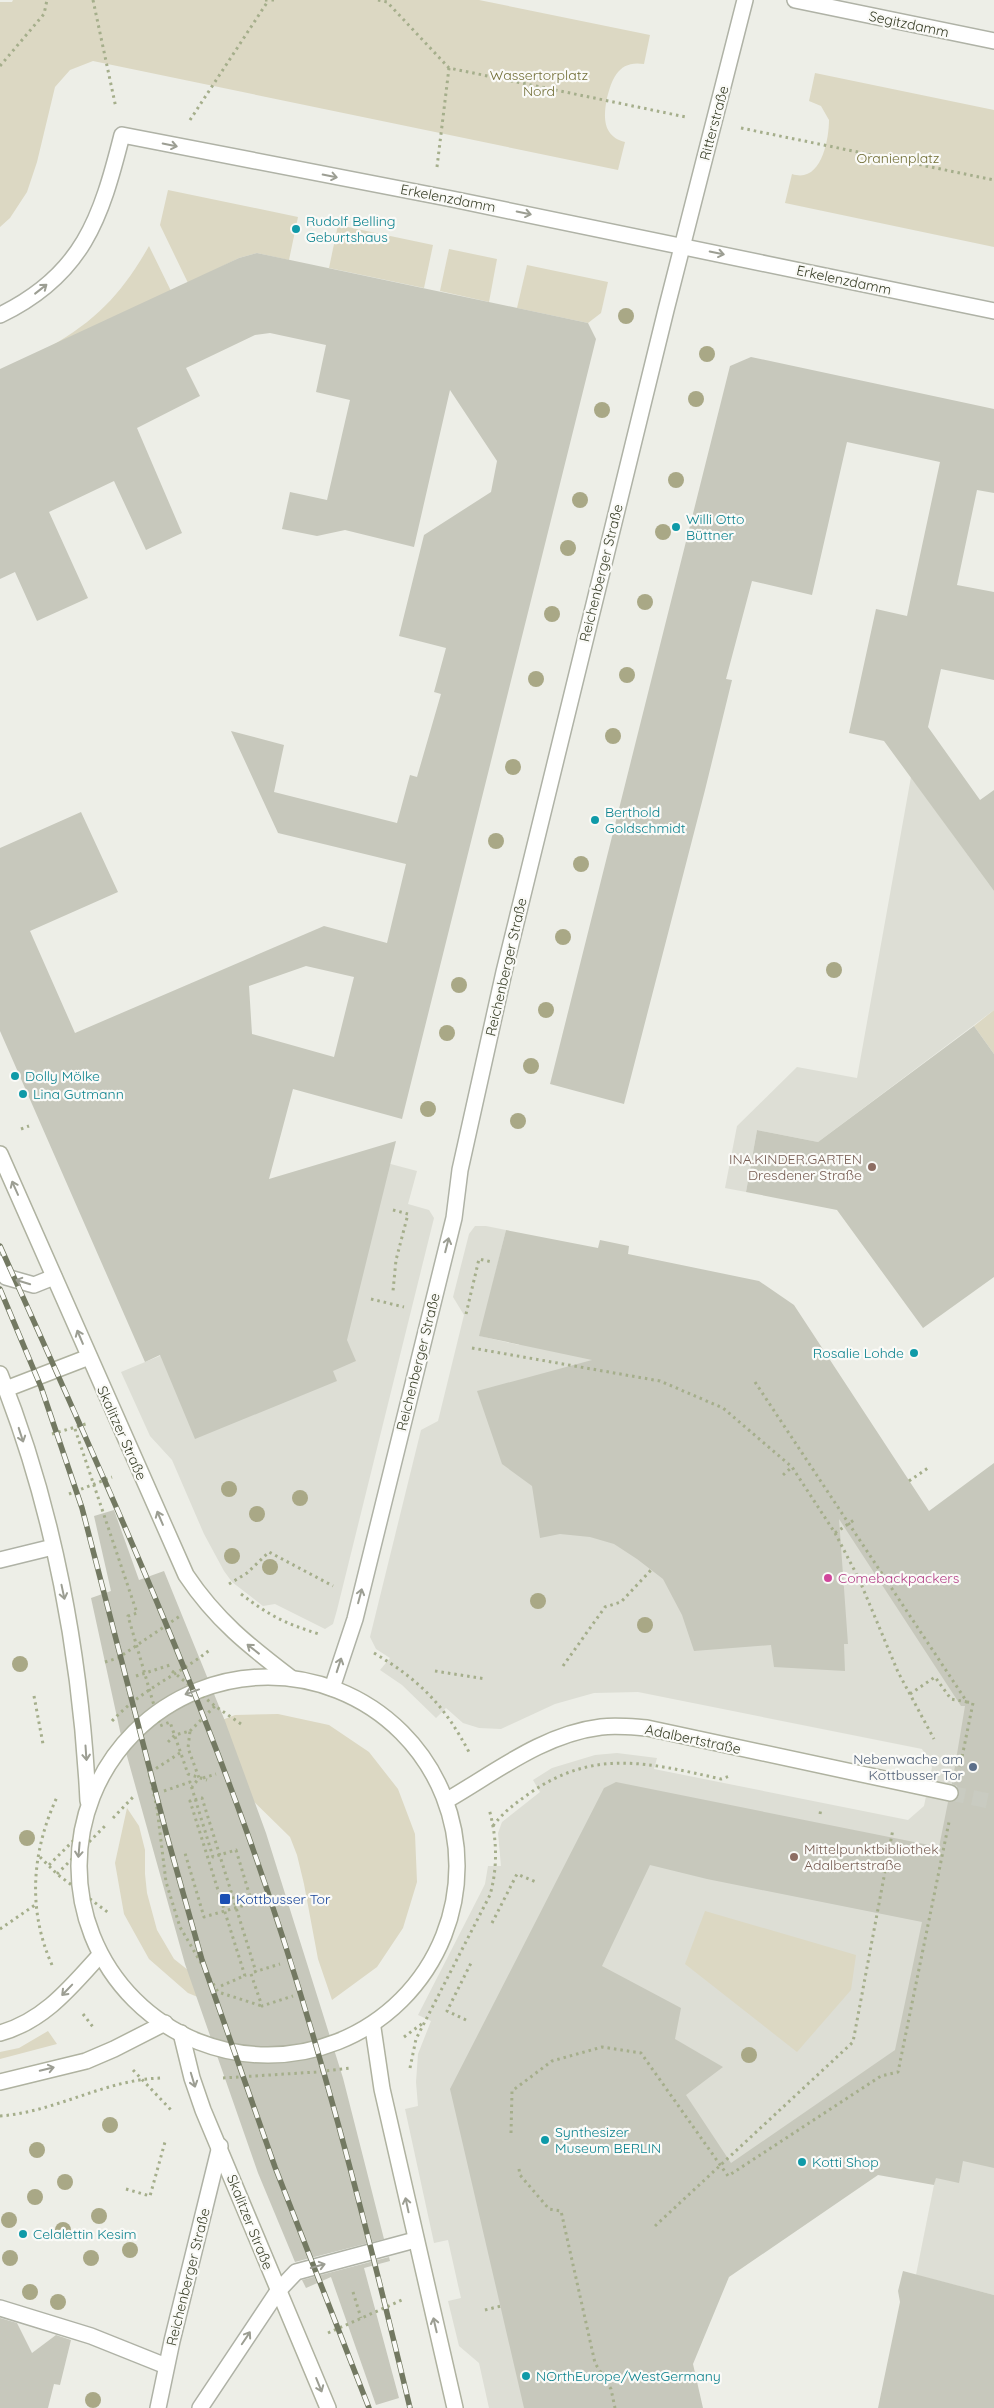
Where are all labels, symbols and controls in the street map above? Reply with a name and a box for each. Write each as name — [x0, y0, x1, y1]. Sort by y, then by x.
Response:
street label: Segitzdamm — [867, 7, 951, 41]
park label: Wassertorplatz Nord — [490, 66, 589, 100]
street label: Ritterstraße — [695, 84, 733, 162]
one-way arrow — [162, 141, 178, 151]
park label: Oranienplatz — [856, 149, 940, 167]
one-way arrow — [321, 171, 337, 181]
street label: Erkelenzdamm — [399, 180, 497, 216]
one-way arrow — [515, 209, 531, 219]
place label: Rudolf Belling Geburtshaus — [306, 212, 396, 246]
marker: Rudolf Belling Geburtshaus — [290, 223, 302, 235]
one-way arrow — [709, 249, 725, 258]
street label: Erkelenzdamm — [795, 261, 893, 299]
one-way arrow — [34, 283, 47, 294]
street label: Reichenberger Straße — [575, 502, 627, 644]
place label: Willi Otto Büttner — [686, 510, 744, 544]
marker: Willi Otto Büttner — [670, 521, 682, 533]
place label: Berthold Goldschmidt — [605, 803, 686, 837]
marker: Berthold Goldschmidt — [589, 814, 601, 826]
street label: Reichenberger Straße — [481, 896, 531, 1038]
place label: Dolly Mölke — [25, 1067, 100, 1085]
marker: Dolly Mölke — [9, 1070, 21, 1082]
place label: Lina Gutmann — [33, 1085, 124, 1103]
marker: Lina Gutmann — [17, 1088, 29, 1100]
place label: INA.KINDER.GARTEN Dresdener Straße — [729, 1150, 862, 1184]
marker: INA.KINDER.GARTEN Dresdener Straße — [866, 1161, 878, 1173]
one-way arrow — [9, 1181, 19, 1196]
one-way arrow — [443, 1237, 452, 1253]
one-way arrow — [15, 1276, 31, 1286]
street label: Reichenberger Straße — [392, 1291, 444, 1433]
one-way arrow — [74, 1330, 84, 1345]
place label: Rosalie Lohde — [813, 1344, 904, 1362]
marker: Rosalie Lohde — [908, 1347, 920, 1359]
street label: Skalitzer Straße — [93, 1383, 151, 1483]
one-way arrow — [17, 1427, 27, 1443]
one-way arrow — [154, 1511, 164, 1526]
place label: Comebackpackers — [838, 1569, 959, 1587]
marker: Comebackpackers — [822, 1572, 834, 1584]
one-way arrow — [59, 1584, 68, 1600]
one-way arrow — [356, 1588, 366, 1604]
one-way arrow — [247, 1643, 260, 1654]
one-way arrow — [335, 1658, 345, 1674]
one-way arrow — [185, 1688, 201, 1697]
street label: Adalbertstraße — [643, 1720, 743, 1758]
one-way arrow — [81, 1745, 90, 1761]
place label: Nebenwache am Kottbusser Tor — [853, 1750, 964, 1784]
marker: Nebenwache am Kottbusser Tor — [967, 1761, 979, 1773]
place label: Mittelpunktbibliothek Adalbertstraße — [804, 1840, 939, 1874]
one-way arrow — [74, 1842, 84, 1858]
marker: Mittelpunktbibliothek Adalbertstraße — [788, 1851, 800, 1863]
place label: Kottbusser Tor — [236, 1890, 331, 1908]
marker: Kottbusser Tor — [218, 1892, 232, 1906]
one-way arrow — [62, 1984, 74, 1996]
one-way arrow — [38, 2064, 54, 2073]
one-way arrow — [189, 2072, 199, 2088]
place label: Synthesizer Museum BERLIN — [555, 2123, 661, 2157]
marker: Synthesizer Museum BERLIN — [539, 2134, 551, 2146]
place label: Kotti Shop — [812, 2153, 879, 2171]
marker: Kotti Shop — [796, 2156, 808, 2168]
street label: Skalitzer Straße — [223, 2172, 277, 2272]
one-way arrow — [402, 2198, 411, 2214]
street label: Reichenberger Straße — [162, 2206, 214, 2348]
place label: Celalettin Kesim — [33, 2225, 137, 2243]
marker: Celalettin Kesim — [17, 2228, 29, 2240]
one-way arrow — [310, 2260, 326, 2270]
one-way arrow — [430, 2317, 439, 2333]
one-way arrow — [241, 2332, 251, 2346]
place label: NOrthEurope/WestGermany — [536, 2367, 721, 2385]
marker: NOrthEurope/WestGermany — [520, 2370, 532, 2382]
one-way arrow — [314, 2377, 324, 2392]

